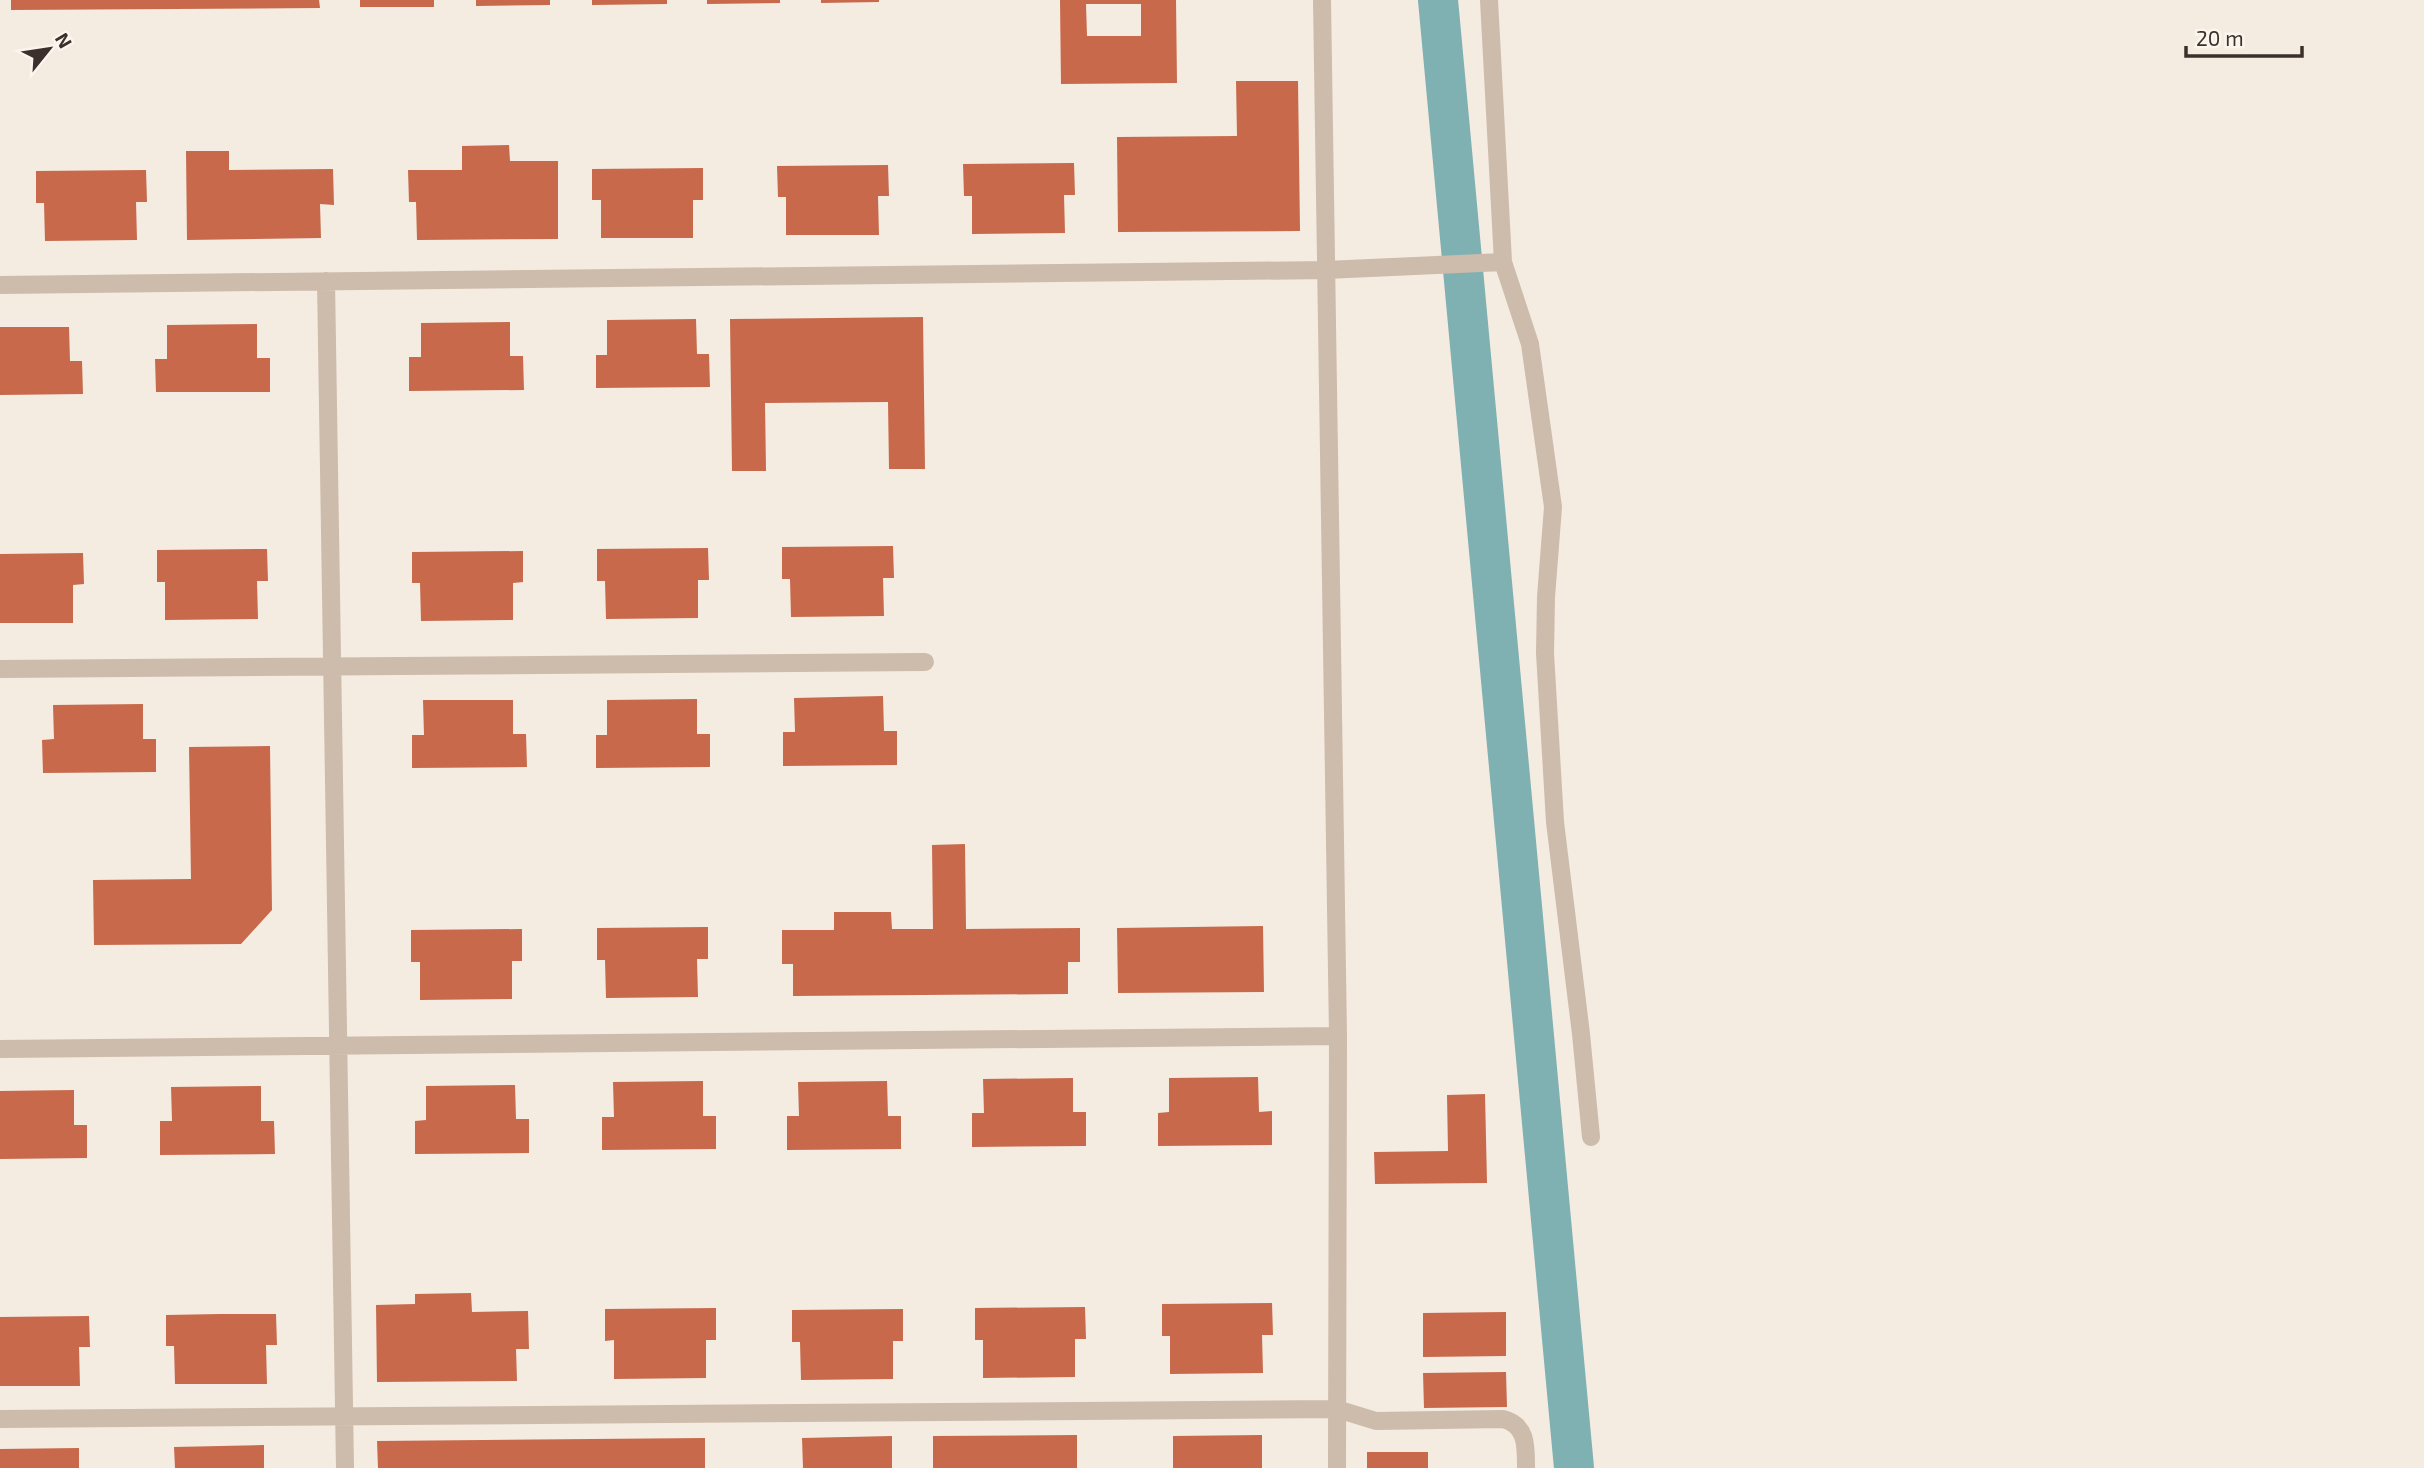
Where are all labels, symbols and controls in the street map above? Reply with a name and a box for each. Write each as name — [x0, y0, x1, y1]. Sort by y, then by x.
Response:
north arrow — [14, 14, 84, 84]
scale bar — [2186, 14, 2302, 58]
text: 20 m — [2196, 25, 2244, 50]
text: N — [51, 29, 78, 52]

